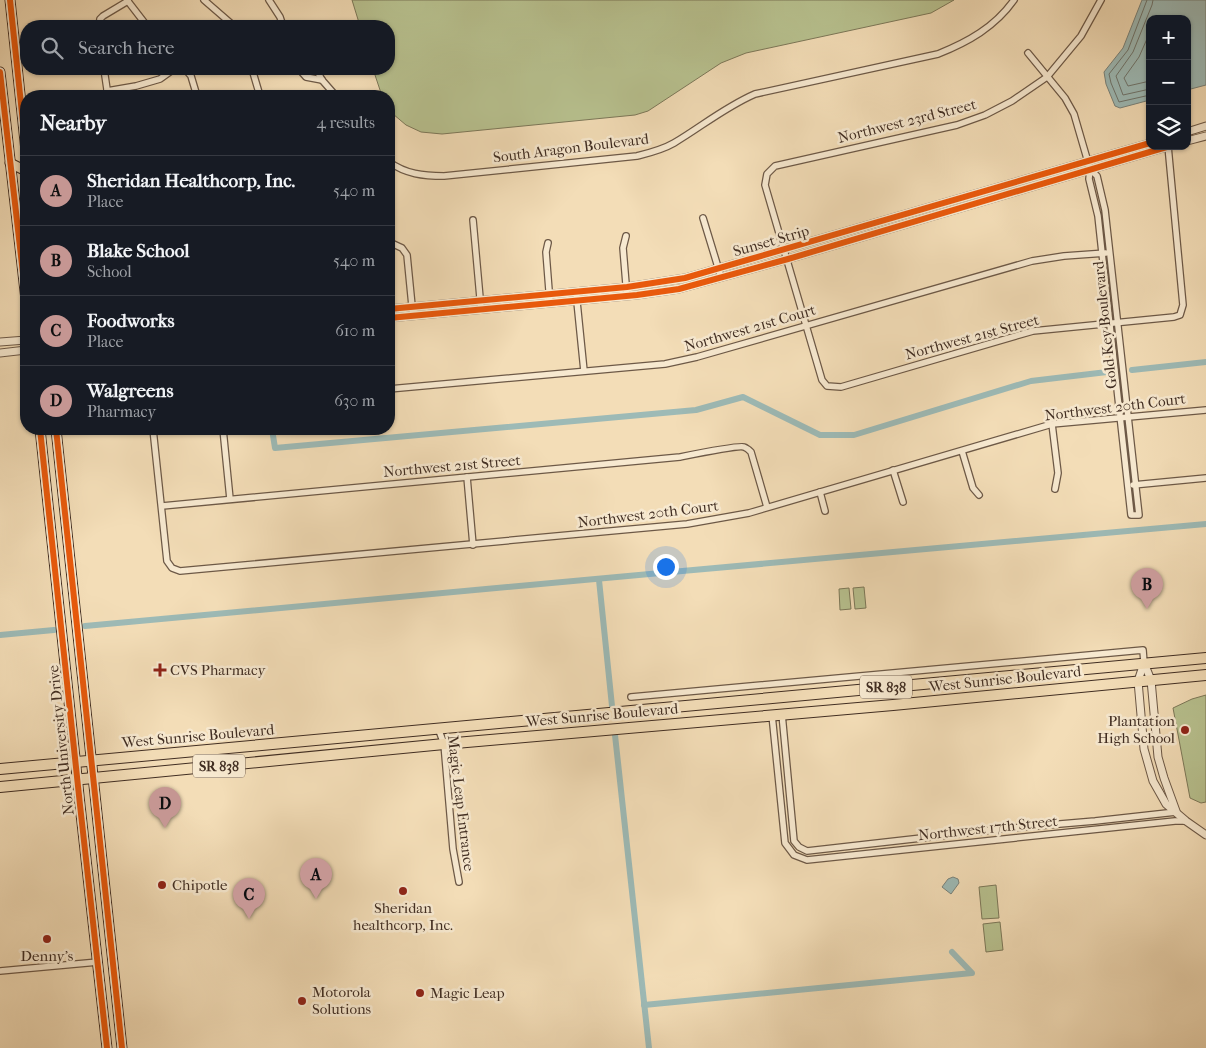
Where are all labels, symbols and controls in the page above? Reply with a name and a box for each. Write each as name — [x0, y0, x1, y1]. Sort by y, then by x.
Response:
map controls — [1146, 15, 1191, 150]
button: + — [1146, 15, 1191, 60]
search box — [20, 20, 395, 75]
icon: search — [38, 34, 66, 62]
text: Search here — [78, 37, 174, 59]
button: − — [1146, 60, 1191, 105]
street label: Northwest 23rd Street — [836, 95, 979, 147]
button: layers — [1146, 105, 1191, 150]
text: Nearby — [40, 111, 106, 135]
text: 4 results — [317, 113, 375, 132]
street label: South Aragon Boulevard — [492, 129, 651, 166]
text: Sheridan Healthcorp, Inc. — [87, 170, 295, 192]
text: A — [51, 181, 61, 200]
text: 540 m — [333, 181, 375, 200]
text: Place — [87, 192, 123, 211]
street label: Sunset Strip — [731, 222, 811, 260]
text: Blake School — [87, 240, 189, 262]
text: B — [51, 251, 61, 270]
text: 540 m — [333, 251, 375, 270]
street label: Gold Key Boulevard — [1089, 259, 1121, 390]
text: School — [87, 262, 132, 281]
street label: Northwest 21st Court — [682, 300, 818, 355]
text: Foodworks — [87, 310, 175, 332]
street label: Northwest 21st Street — [903, 310, 1041, 364]
text: C — [51, 321, 61, 340]
text: 610 m — [335, 321, 375, 340]
text: Place — [87, 332, 123, 351]
text: Walgreens — [87, 380, 173, 402]
street label: Northwest 20th Court — [1044, 389, 1187, 425]
text: D — [50, 391, 62, 410]
text: 630 m — [334, 391, 375, 410]
text: Pharmacy — [87, 402, 156, 421]
street label: Northwest 21st Street — [383, 451, 522, 481]
street label: Northwest 20th Court — [577, 496, 720, 532]
your location — [653, 554, 679, 580]
pin: B — [1131, 568, 1163, 609]
place label: CVS Pharmacy — [170, 661, 267, 679]
street label: West Sunrise Boulevard — [927, 662, 1083, 696]
street label: North University Drive — [44, 664, 78, 816]
marker: CVS Pharmacy — [154, 664, 166, 676]
road number: SR 838 — [860, 676, 912, 699]
street label: West Sunrise Boulevard — [524, 699, 680, 731]
place label: Plantation High School — [1097, 712, 1175, 747]
street label: West Sunrise Boulevard — [120, 720, 276, 752]
marker: Plantation High School — [1179, 724, 1191, 736]
street label: Magic Leap Entrance — [444, 734, 478, 873]
road number: SR 838 — [193, 754, 245, 778]
pin: D — [149, 787, 181, 828]
street label: Northwest 17th Street — [917, 812, 1059, 844]
pin: A — [300, 858, 332, 899]
place label: Chipotle — [172, 876, 228, 894]
pin: C — [233, 878, 265, 919]
marker: Chipotle — [156, 879, 168, 891]
marker: Sheridan healthcorp, Inc. — [397, 885, 409, 897]
place label: Sheridan healthcorp, Inc. — [353, 899, 453, 934]
marker: Denny's — [41, 933, 53, 945]
place label: Denny's — [21, 947, 74, 965]
place label: Motorola Solutions — [312, 983, 372, 1018]
place label: Magic Leap — [430, 984, 505, 1002]
marker: Magic Leap — [414, 987, 426, 999]
marker: Motorola Solutions — [296, 995, 308, 1007]

